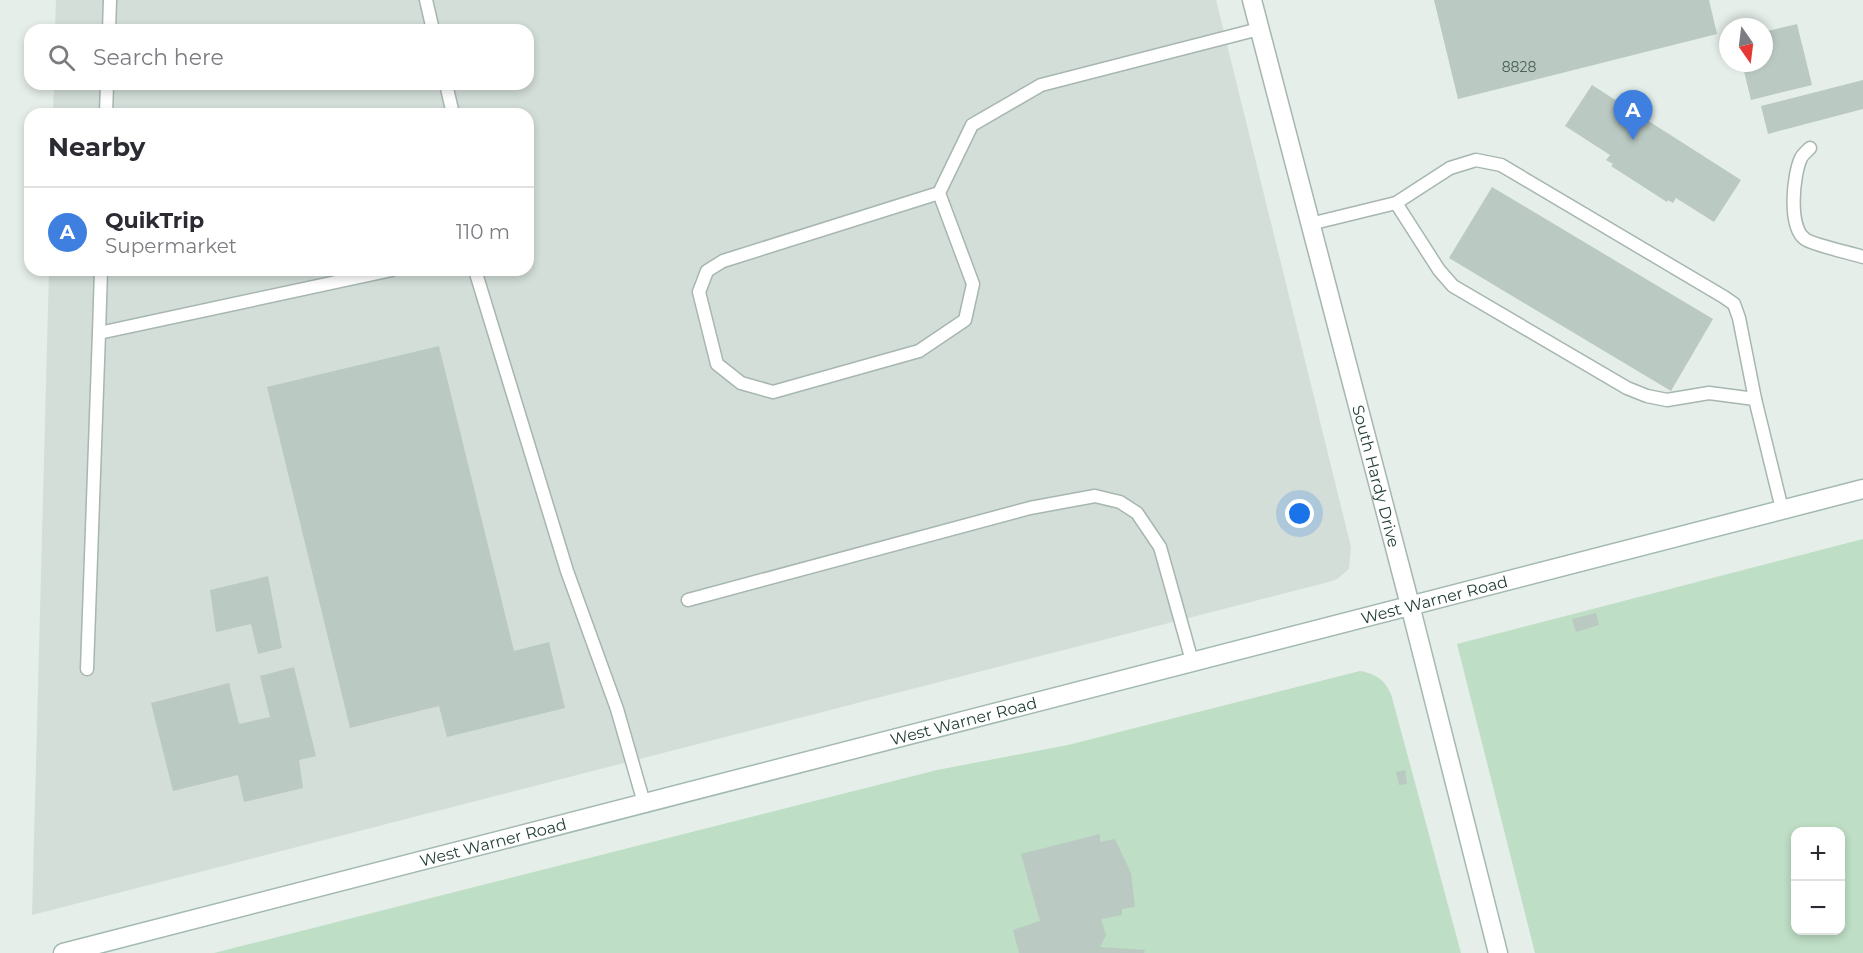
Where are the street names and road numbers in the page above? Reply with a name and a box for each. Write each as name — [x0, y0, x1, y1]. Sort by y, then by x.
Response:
street label: South Hardy Drive — [1348, 403, 1404, 549]
street label: West Warner Road — [1359, 572, 1510, 628]
street label: West Warner Road — [888, 693, 1039, 749]
street label: West Warner Road — [418, 815, 568, 871]

